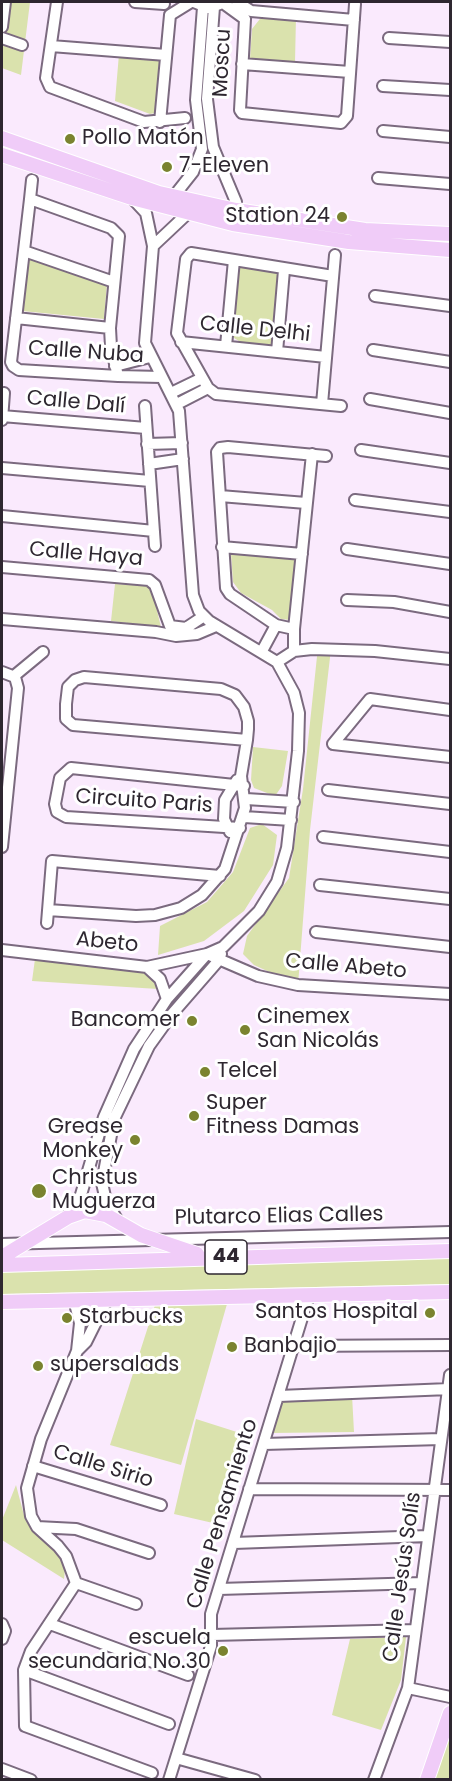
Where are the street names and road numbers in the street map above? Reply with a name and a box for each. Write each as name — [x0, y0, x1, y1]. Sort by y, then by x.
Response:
street label: Moscu — [209, 28, 237, 98]
street label: Calle Delhi — [198, 312, 312, 348]
street label: Calle Nuba — [27, 336, 145, 370]
street label: Calle Dalí — [26, 386, 126, 420]
street label: Calle Haya — [28, 537, 144, 573]
street label: Circuito Paris — [75, 785, 213, 819]
street label: Abeto — [75, 927, 139, 959]
street label: Calle Abeto — [284, 949, 408, 985]
street label: Plutarco Elias Calles — [174, 1203, 384, 1231]
road number: 44 — [205, 1240, 247, 1274]
street label: Calle Pensamiento — [182, 1416, 264, 1612]
street label: Calle Sirio — [50, 1440, 156, 1494]
street label: Calle Jesús Solís — [379, 1490, 427, 1664]

